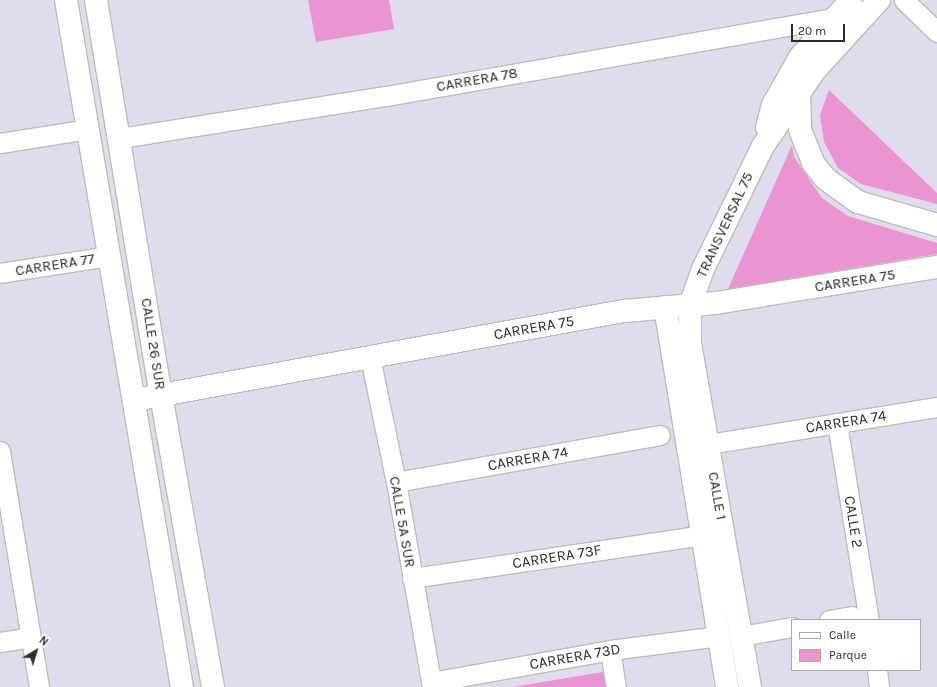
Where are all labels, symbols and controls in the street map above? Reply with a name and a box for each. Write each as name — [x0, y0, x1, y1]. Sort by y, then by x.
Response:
scale bar — [793, 16, 847, 42]
text: 20 m — [798, 24, 826, 38]
street label: CARRERA 78 — [435, 64, 519, 96]
street label: TRANSVERSAL 75 — [693, 169, 757, 281]
street label: CARRERA 77 — [14, 250, 96, 280]
street label: CARRERA 75 — [813, 266, 897, 296]
street label: CALLE 26 SUR — [137, 297, 169, 391]
street label: CARRERA 75 — [492, 312, 576, 344]
street label: CARRERA 74 — [804, 407, 888, 437]
street label: CARRERA 74 — [486, 443, 570, 475]
street label: CALLE 1 — [704, 470, 730, 522]
street label: CALLE 5A SUR — [385, 475, 419, 569]
street label: CALLE 2 — [840, 495, 866, 549]
street label: CARRERA 73F — [511, 541, 603, 573]
legend — [791, 619, 921, 671]
text: Calle — [829, 628, 856, 642]
north arrow — [16, 631, 56, 671]
text: N — [37, 634, 51, 649]
street label: CARRERA 73D — [528, 640, 622, 674]
text: Parque — [829, 648, 867, 662]

